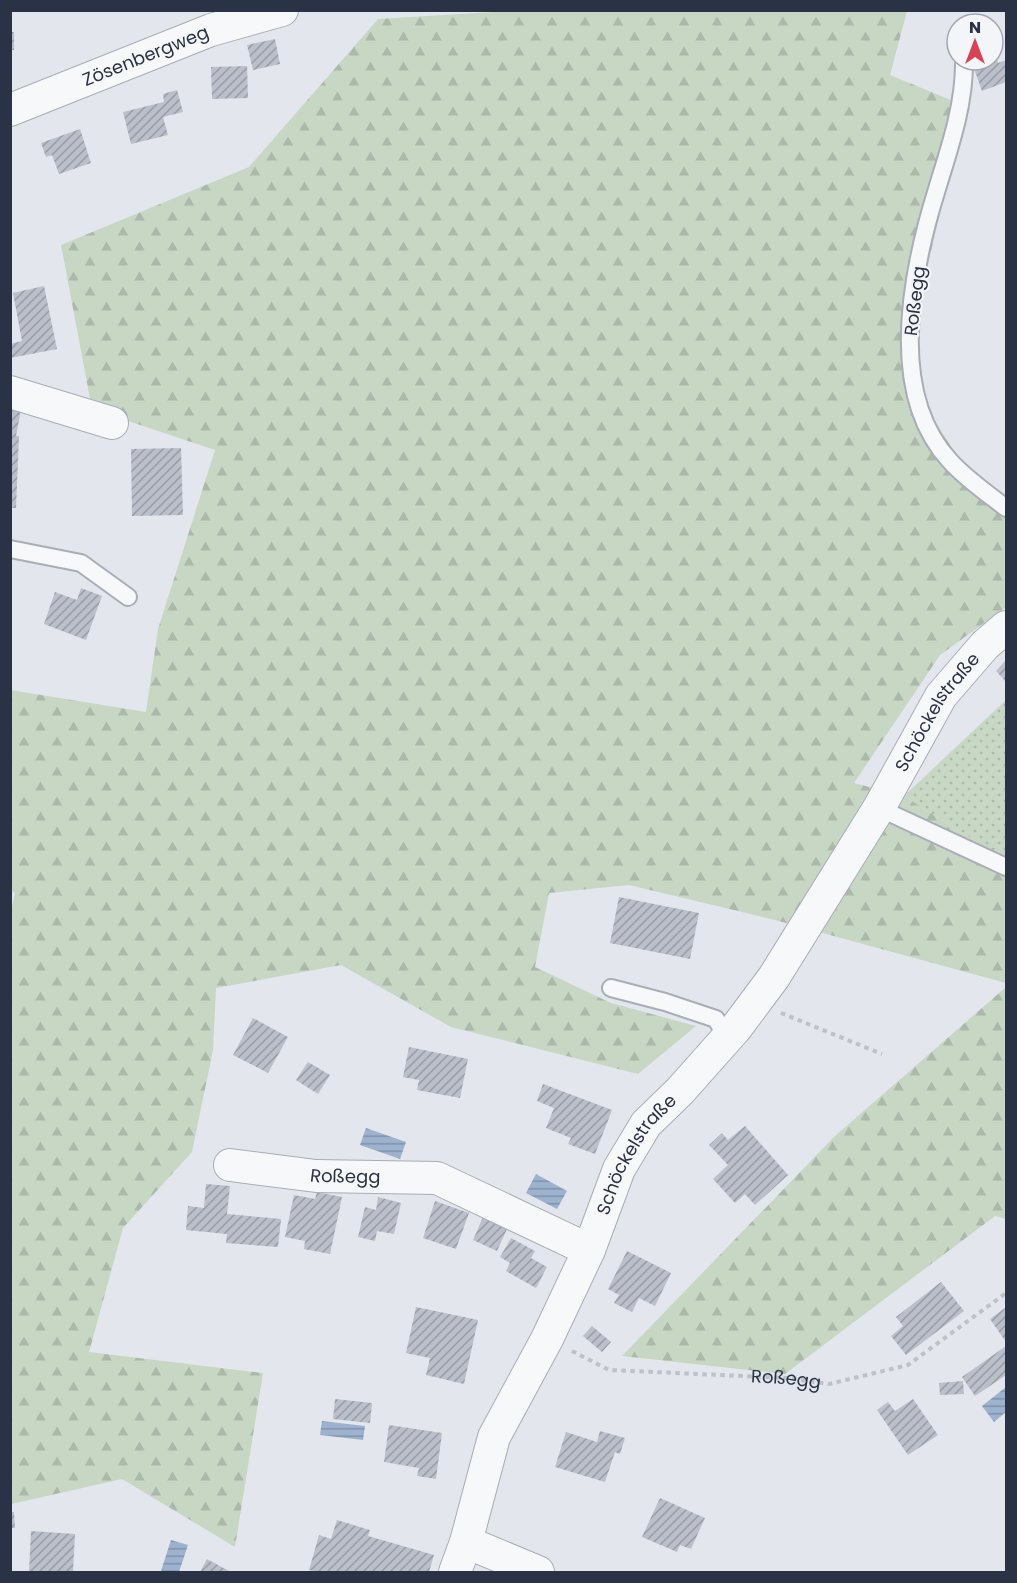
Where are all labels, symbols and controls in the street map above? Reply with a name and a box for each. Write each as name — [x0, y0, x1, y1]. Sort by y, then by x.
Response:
north arrow — [945, 12, 1005, 72]
text: N — [969, 16, 981, 39]
street label: Zösenbergweg — [79, 19, 212, 92]
street label: Roßegg — [898, 265, 931, 337]
street label: Schöckelstraße — [889, 647, 985, 776]
street label: Schöckelstraße — [590, 1088, 682, 1218]
street label: Roßegg — [309, 1162, 381, 1189]
street label: Roßegg — [751, 1363, 823, 1395]

